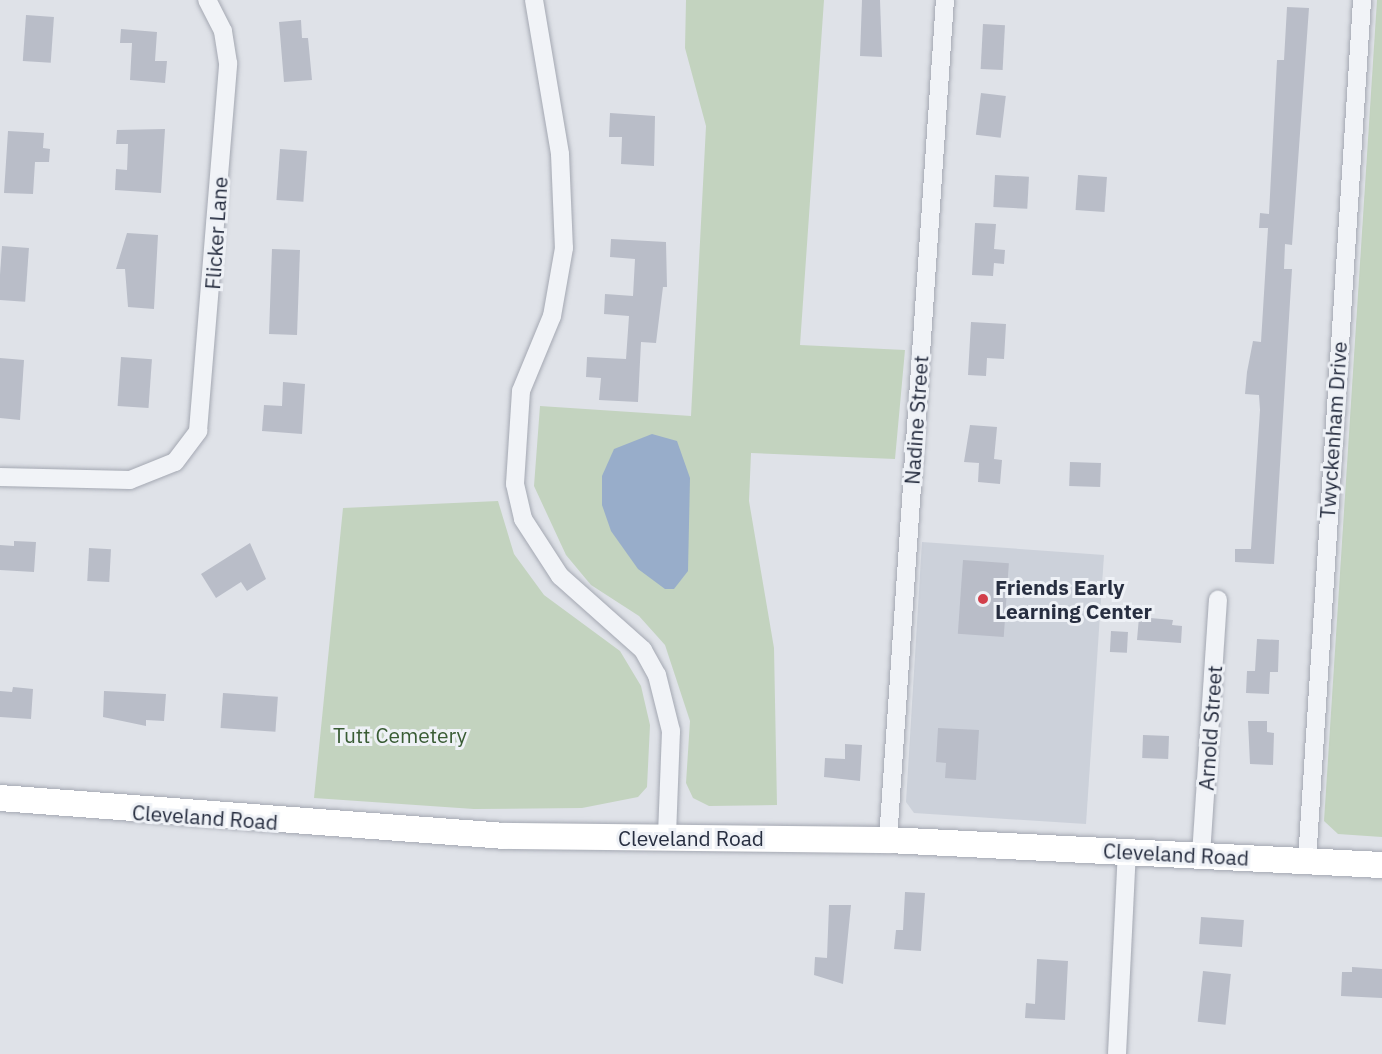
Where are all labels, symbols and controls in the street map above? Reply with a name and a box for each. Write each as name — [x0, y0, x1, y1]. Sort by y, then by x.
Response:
street label: Flicker Lane — [199, 176, 233, 290]
street label: Twyckenham Drive — [1314, 341, 1352, 519]
street label: Nadine Street — [899, 355, 933, 485]
place label: Friends Early Learning Center — [995, 574, 1152, 624]
marker: Friends Early Learning Center — [976, 592, 990, 606]
street label: Arnold Street — [1193, 665, 1227, 791]
park label: Tutt Cemetery — [333, 722, 467, 748]
street label: Cleveland Road — [131, 799, 279, 835]
street label: Cleveland Road — [618, 825, 764, 851]
street label: Cleveland Road — [1102, 838, 1250, 870]

